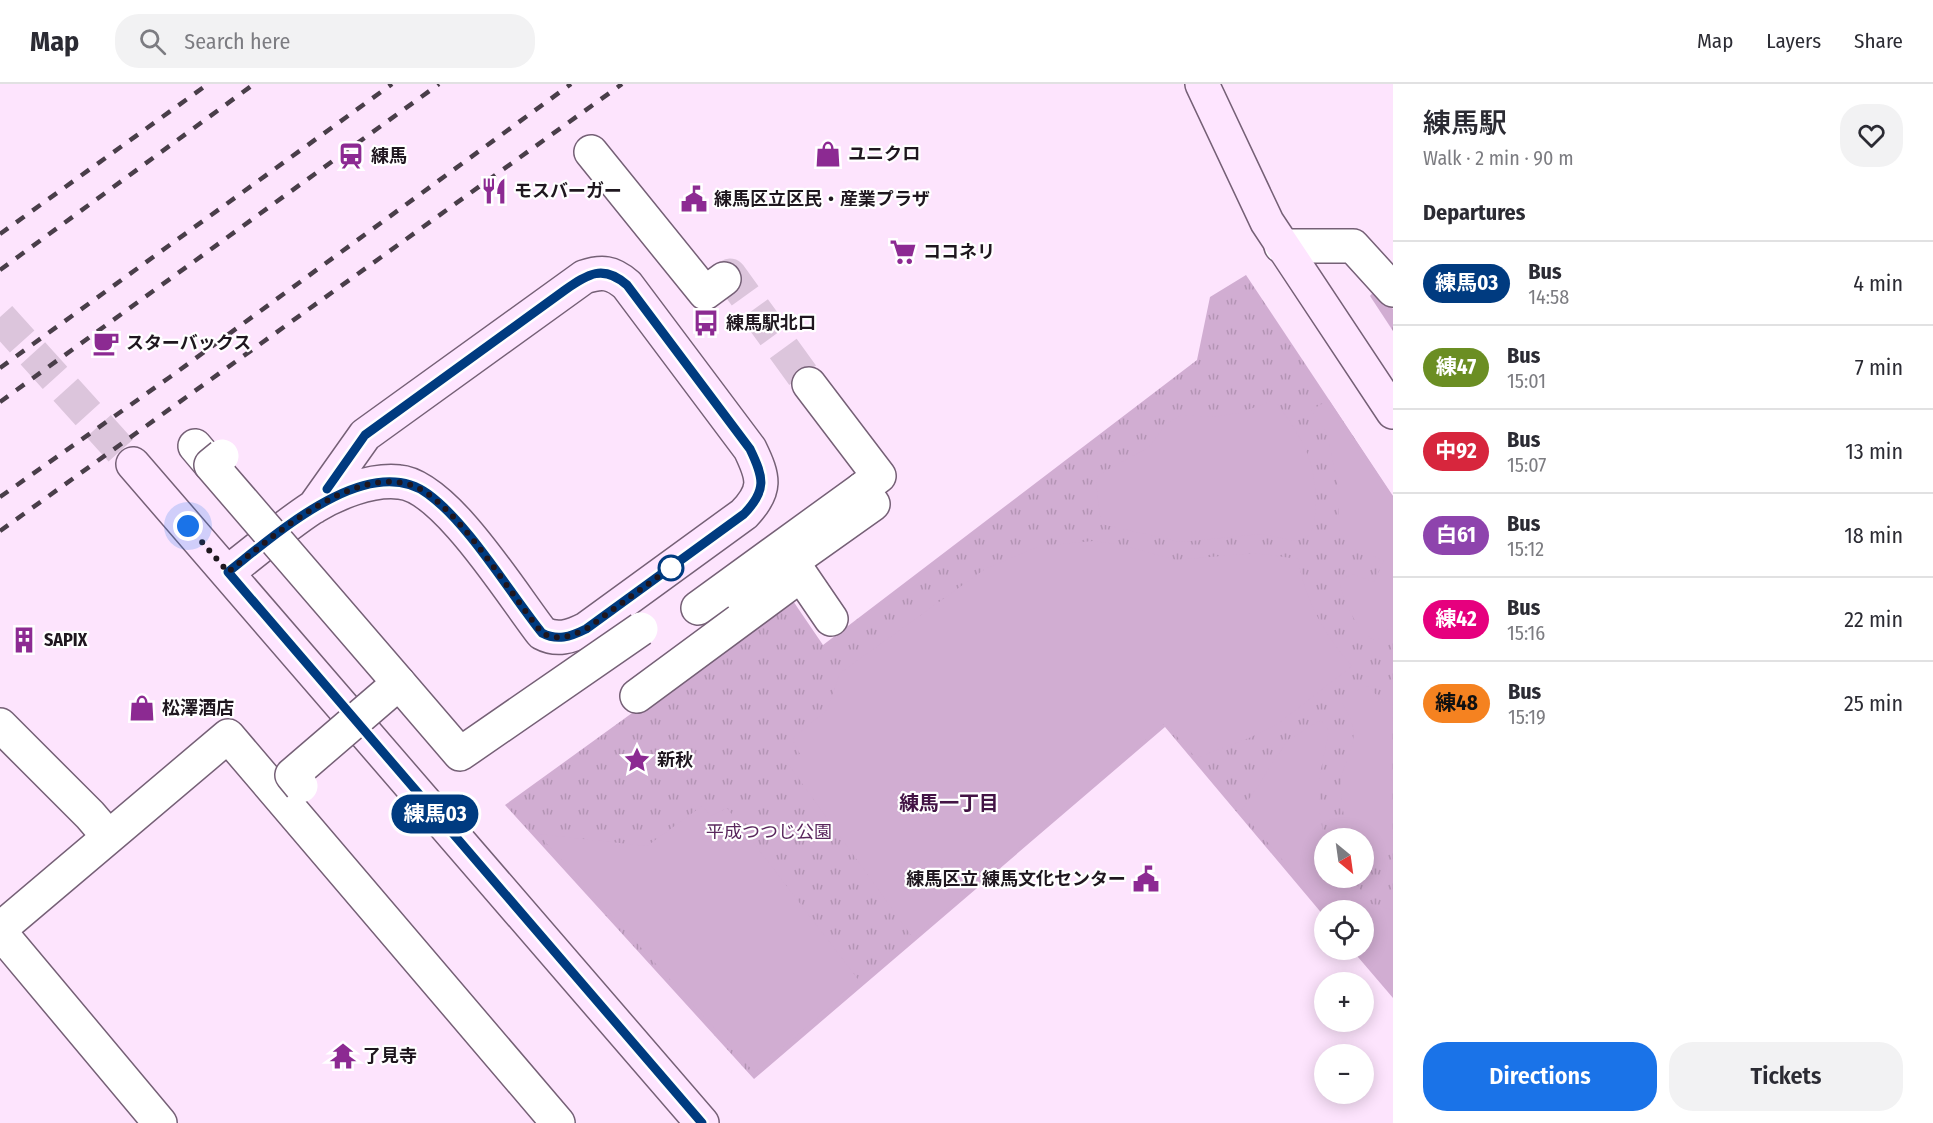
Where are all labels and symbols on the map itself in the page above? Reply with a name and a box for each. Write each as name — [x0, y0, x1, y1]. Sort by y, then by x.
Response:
shop icon: ユニクロ — [813, 139, 843, 169]
station icon: 練馬 — [336, 141, 366, 171]
place label: ユニクロ — [848, 143, 920, 165]
place label: 練馬 — [371, 145, 407, 167]
restaurant icon: モスバーガー — [479, 176, 509, 206]
place label: モスバーガー — [514, 180, 622, 202]
public building icon: 練馬区立区民・産業プラザ — [679, 184, 709, 214]
place label: 練馬区立区民・産業プラザ — [714, 188, 930, 210]
supermarket icon: ココネリ — [888, 237, 918, 267]
place label: ココネリ — [923, 241, 995, 263]
bus stop icon: 練馬駅北口 — [691, 308, 721, 338]
place label: 練馬駅北口 — [726, 312, 816, 334]
cafe icon: スターバックス — [91, 328, 121, 358]
place label: スターバックス — [126, 332, 251, 354]
your location — [173, 511, 203, 541]
unlabelled marker — [658, 555, 684, 581]
building icon: SAPIX — [9, 625, 39, 655]
place label: SAPIX — [44, 629, 88, 651]
shop icon: 松澤酒店 — [127, 693, 157, 723]
place label: 松澤酒店 — [162, 697, 234, 719]
place icon: 新秋 — [622, 745, 652, 775]
place label: 新秋 — [657, 749, 693, 771]
district label: 練馬一丁目 — [899, 791, 999, 815]
line badge: 練馬03 — [393, 794, 477, 834]
park label: 平成つつじ公園 — [706, 821, 832, 843]
north arrow — [1314, 828, 1374, 888]
public building icon: 練馬区立 練馬文化センター — [1131, 864, 1161, 894]
place label: 練馬区立 練馬文化センター — [906, 868, 1126, 890]
temple icon: 了見寺 — [328, 1041, 358, 1071]
place label: 了見寺 — [363, 1045, 417, 1067]

